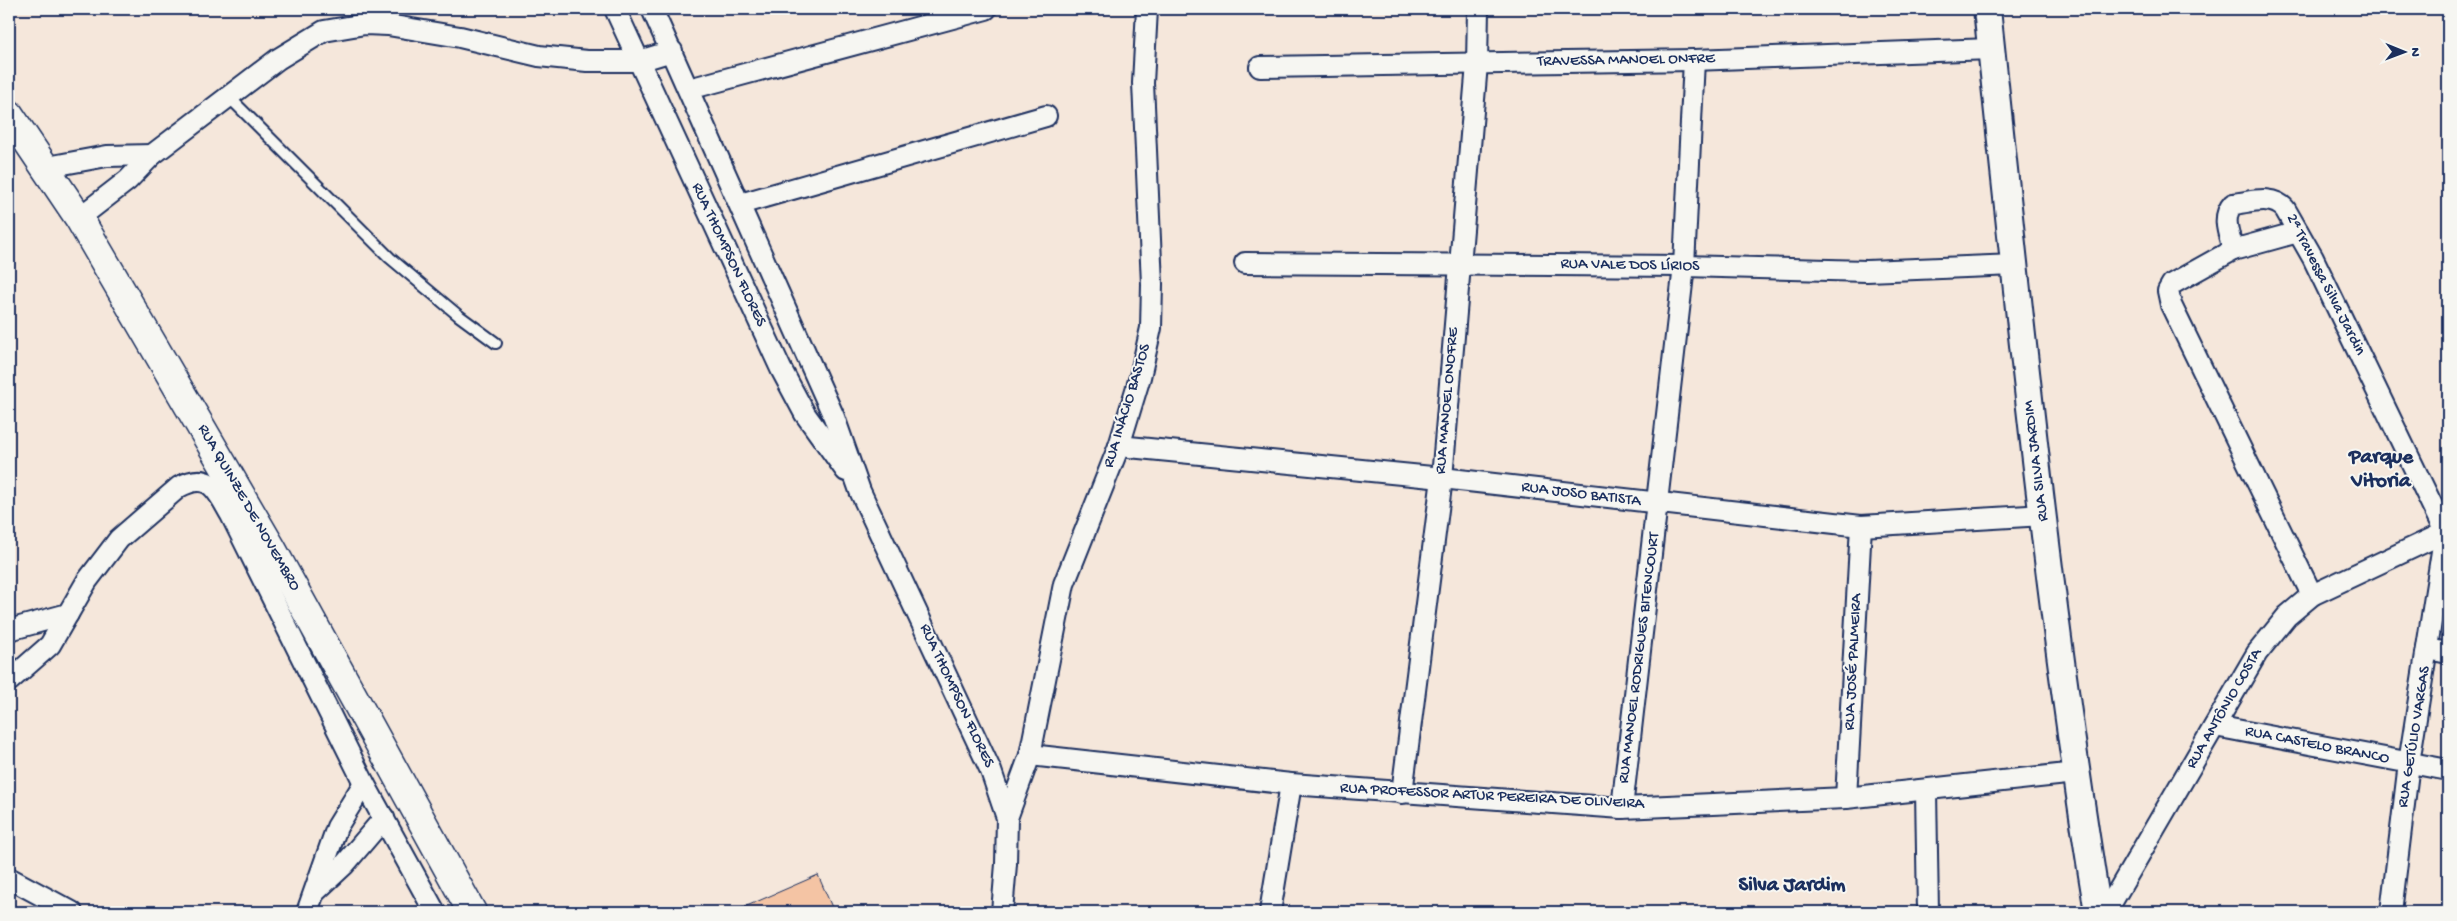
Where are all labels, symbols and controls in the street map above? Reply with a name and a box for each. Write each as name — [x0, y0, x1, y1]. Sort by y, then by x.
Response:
north arrow — [2380, 28, 2430, 78]
text: N — [2406, 47, 2423, 57]
street label: TRAVESSA MANOEL ONFRE — [1536, 50, 1716, 72]
street label: RUA THOMPSON FLORES — [686, 180, 770, 330]
street label: 2ª Travessa Silva Jardin — [2281, 211, 2369, 359]
street label: RUA VALE DOS LÍRIOS — [1560, 254, 1700, 277]
street label: RUA MANOEL ONOFRE — [1432, 326, 1464, 475]
street label: RUA INÁCIO BASTOS — [1099, 341, 1156, 470]
street label: RUA SILVA JARDIM — [2020, 399, 2054, 523]
street label: RUA QUINZE DE NOVEMBRO — [192, 421, 304, 595]
district label: Parque Vitoria — [2348, 446, 2414, 495]
street label: RUA JOSO BATISTA — [1520, 478, 1643, 512]
street label: RUA MANOEL RODRIGUES BITENCOURT — [1615, 530, 1665, 785]
street label: RUA JOSÉ PALMEIRA — [1841, 592, 1867, 731]
street label: RUA THOMPSON FLORES — [914, 621, 998, 771]
street label: RUA ANTÔNIO COSTA — [2183, 644, 2268, 772]
street label: RUA GETÚLIO VARGAS — [2394, 664, 2436, 809]
street label: RUA CASTELO BRANCO — [2243, 723, 2391, 769]
street label: RUA PROFESSOR ARTUR PEREIRA DE OLIVEIRA — [1339, 780, 1646, 815]
district label: Silva Jardim — [1739, 874, 1845, 899]

